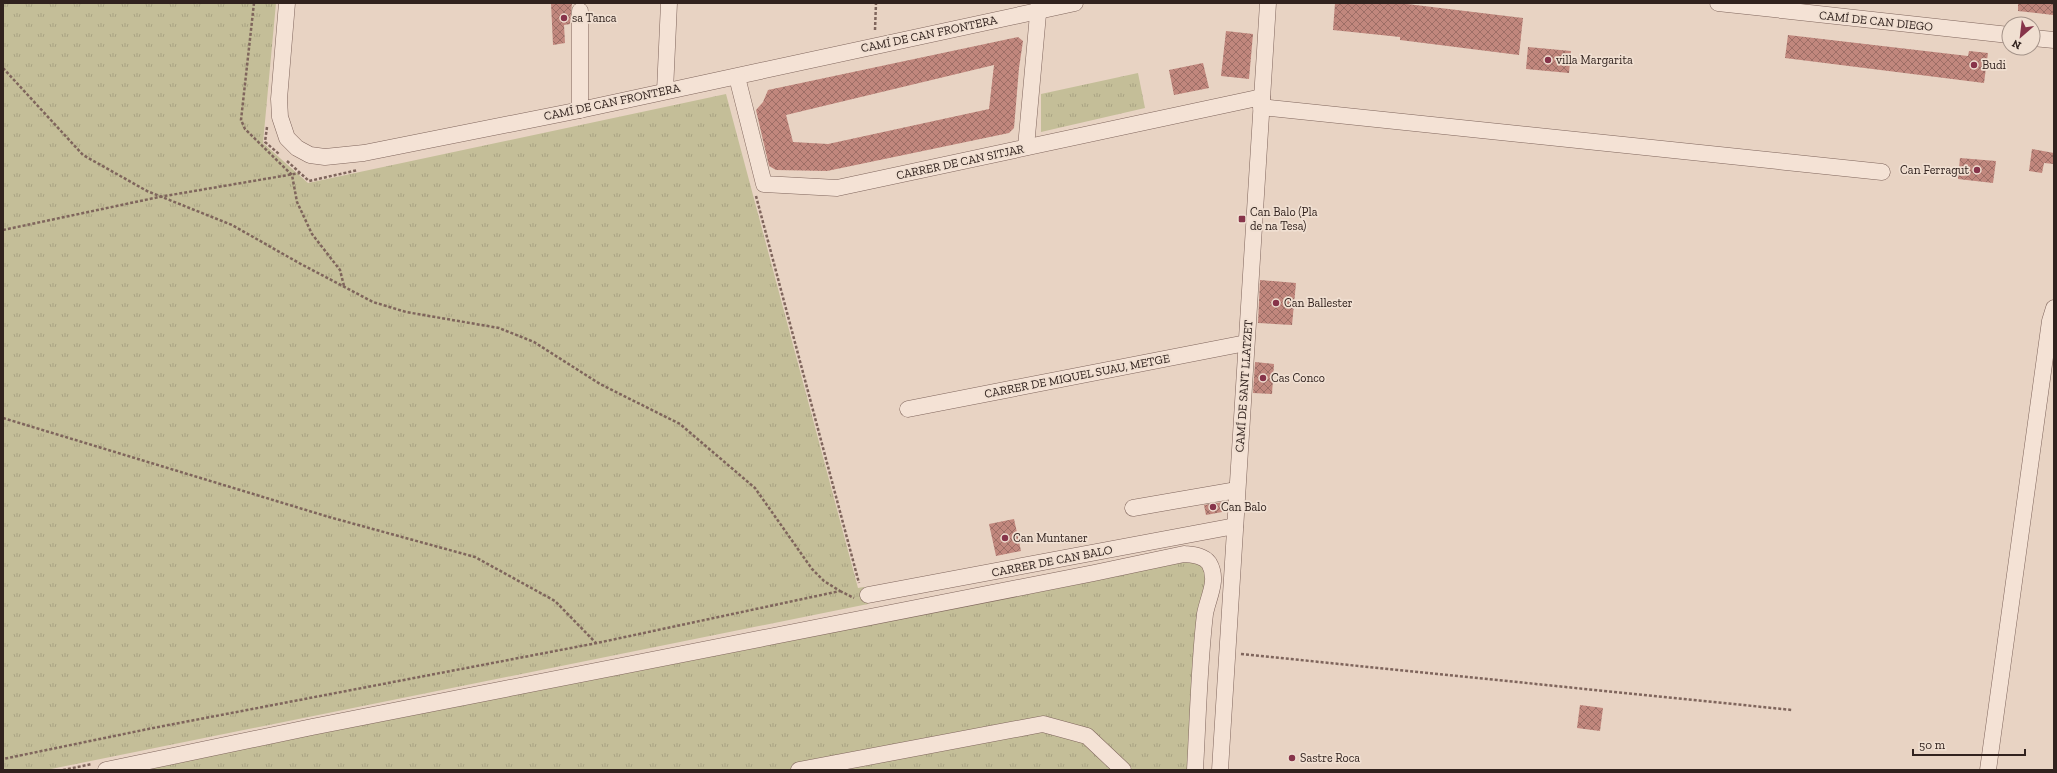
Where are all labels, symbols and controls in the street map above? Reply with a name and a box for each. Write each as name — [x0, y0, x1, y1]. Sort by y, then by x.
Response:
street label: CAMÍ DE CAN DIEGO — [1818, 7, 1934, 34]
place label: sa Tanca — [572, 11, 617, 25]
street label: CAMÍ DE CAN FRONTERA — [859, 12, 999, 55]
marker: sa Tanca — [559, 13, 569, 23]
north arrow — [2001, 16, 2041, 56]
text: N — [2009, 36, 2023, 52]
place label: villa Margarita — [1556, 53, 1633, 67]
marker: villa Margarita — [1543, 55, 1553, 65]
place label: Budi — [1982, 58, 2007, 72]
marker: Budi — [1969, 60, 1979, 70]
street label: CAMÍ DE CAN FRONTERA — [542, 80, 682, 123]
street label: CARRER DE CAN SITJAR — [895, 141, 1026, 182]
place label: Can Ferragut — [1900, 163, 1970, 177]
marker: Can Ferragut — [1972, 165, 1982, 175]
place label: Can Balo (Pla de na Tesa) — [1250, 205, 1318, 233]
marker: Can Balo (Pla de na Tesa) — [1237, 214, 1247, 224]
place label: Can Ballester — [1284, 296, 1353, 310]
marker: Can Ballester — [1271, 298, 1281, 308]
street label: CAMÍ DE SANT LLATZET — [1231, 319, 1256, 453]
street label: CARRER DE MIQUEL SUAU, METGE — [983, 351, 1171, 401]
place label: Cas Conco — [1271, 371, 1325, 385]
marker: Cas Conco — [1258, 373, 1268, 383]
place label: Can Balo — [1221, 500, 1267, 514]
marker: Can Balo — [1208, 502, 1218, 512]
place label: Can Muntaner — [1013, 531, 1088, 545]
marker: Can Muntaner — [1000, 533, 1010, 543]
street label: CARRER DE CAN BALO — [990, 542, 1114, 580]
scale bar — [1913, 731, 2025, 757]
text: 50 m — [1919, 738, 1946, 752]
place label: Sastre Roca — [1300, 751, 1360, 765]
marker: Sastre Roca — [1287, 753, 1297, 763]

